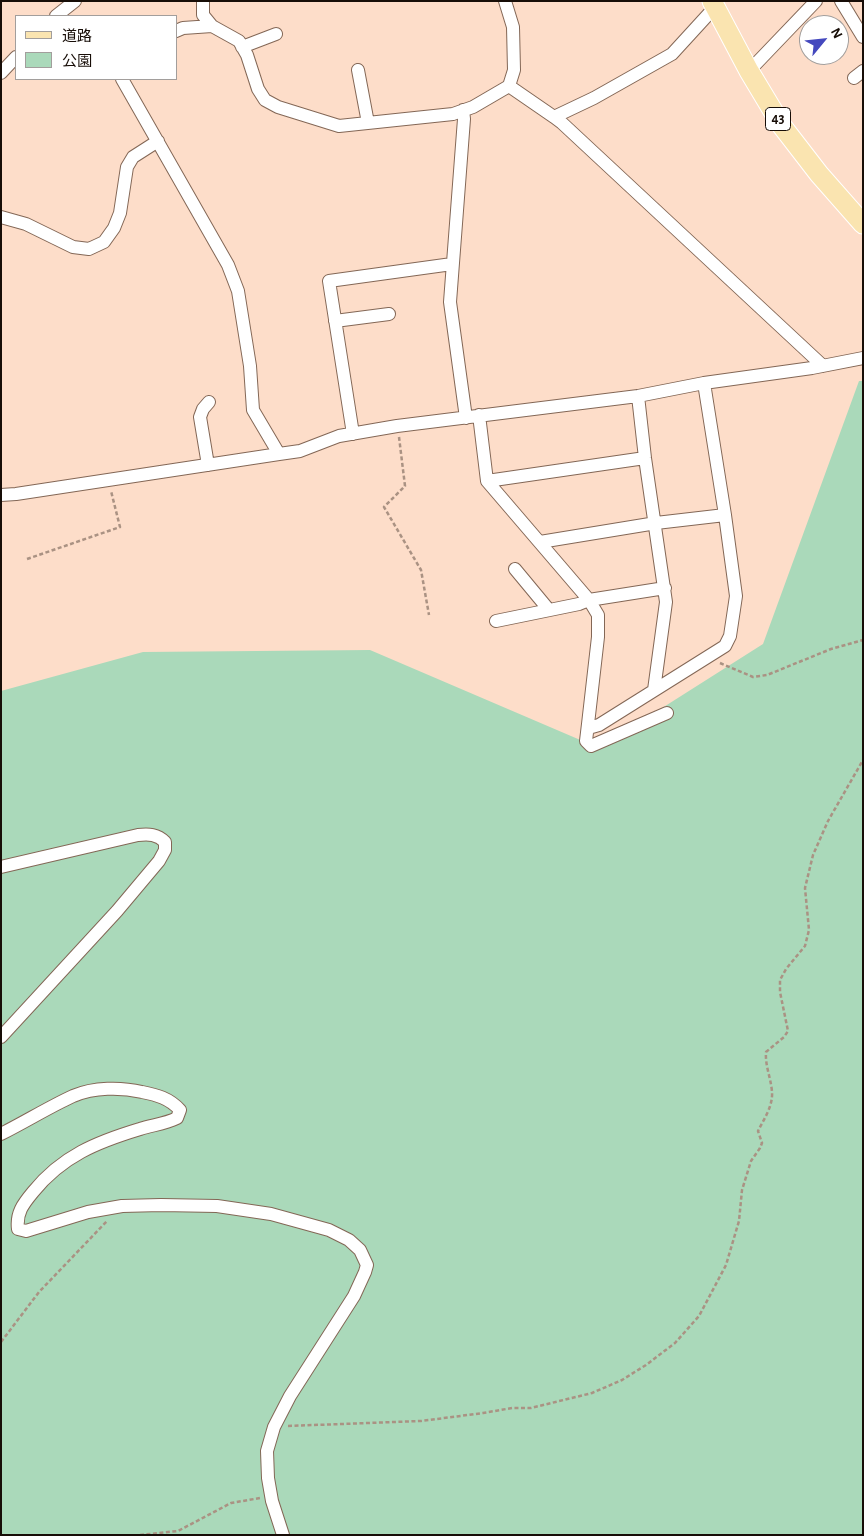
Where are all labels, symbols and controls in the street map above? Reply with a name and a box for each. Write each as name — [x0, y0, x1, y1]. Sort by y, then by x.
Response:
legend — [15, 15, 178, 80]
north arrow — [799, 15, 849, 65]
text: N — [828, 26, 845, 41]
text: 道路 — [62, 29, 92, 44]
text: 公園 — [62, 54, 92, 69]
road number: 43 — [766, 108, 790, 130]

